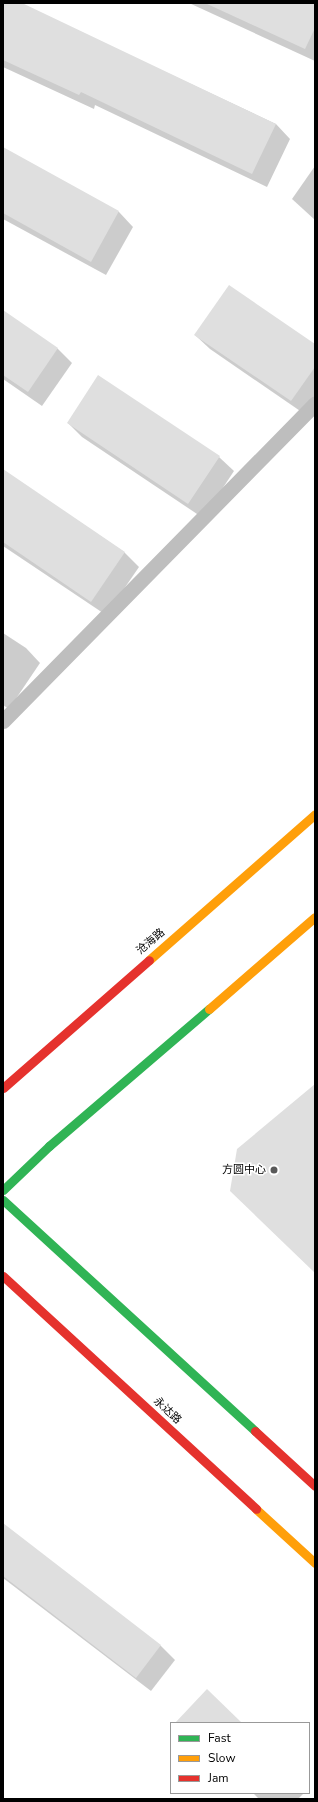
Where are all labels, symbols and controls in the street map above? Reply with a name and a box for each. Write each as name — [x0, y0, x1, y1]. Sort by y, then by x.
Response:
street label: 沧海路 — [134, 926, 168, 958]
place label: 方圆中心 — [222, 1163, 266, 1177]
marker: 方圆中心 — [269, 1165, 279, 1175]
street label: 永达路 — [150, 1395, 184, 1427]
legend — [170, 1722, 310, 1794]
text: Fast — [208, 1730, 231, 1746]
text: Slow — [208, 1750, 236, 1766]
text: Jam — [208, 1770, 229, 1786]

